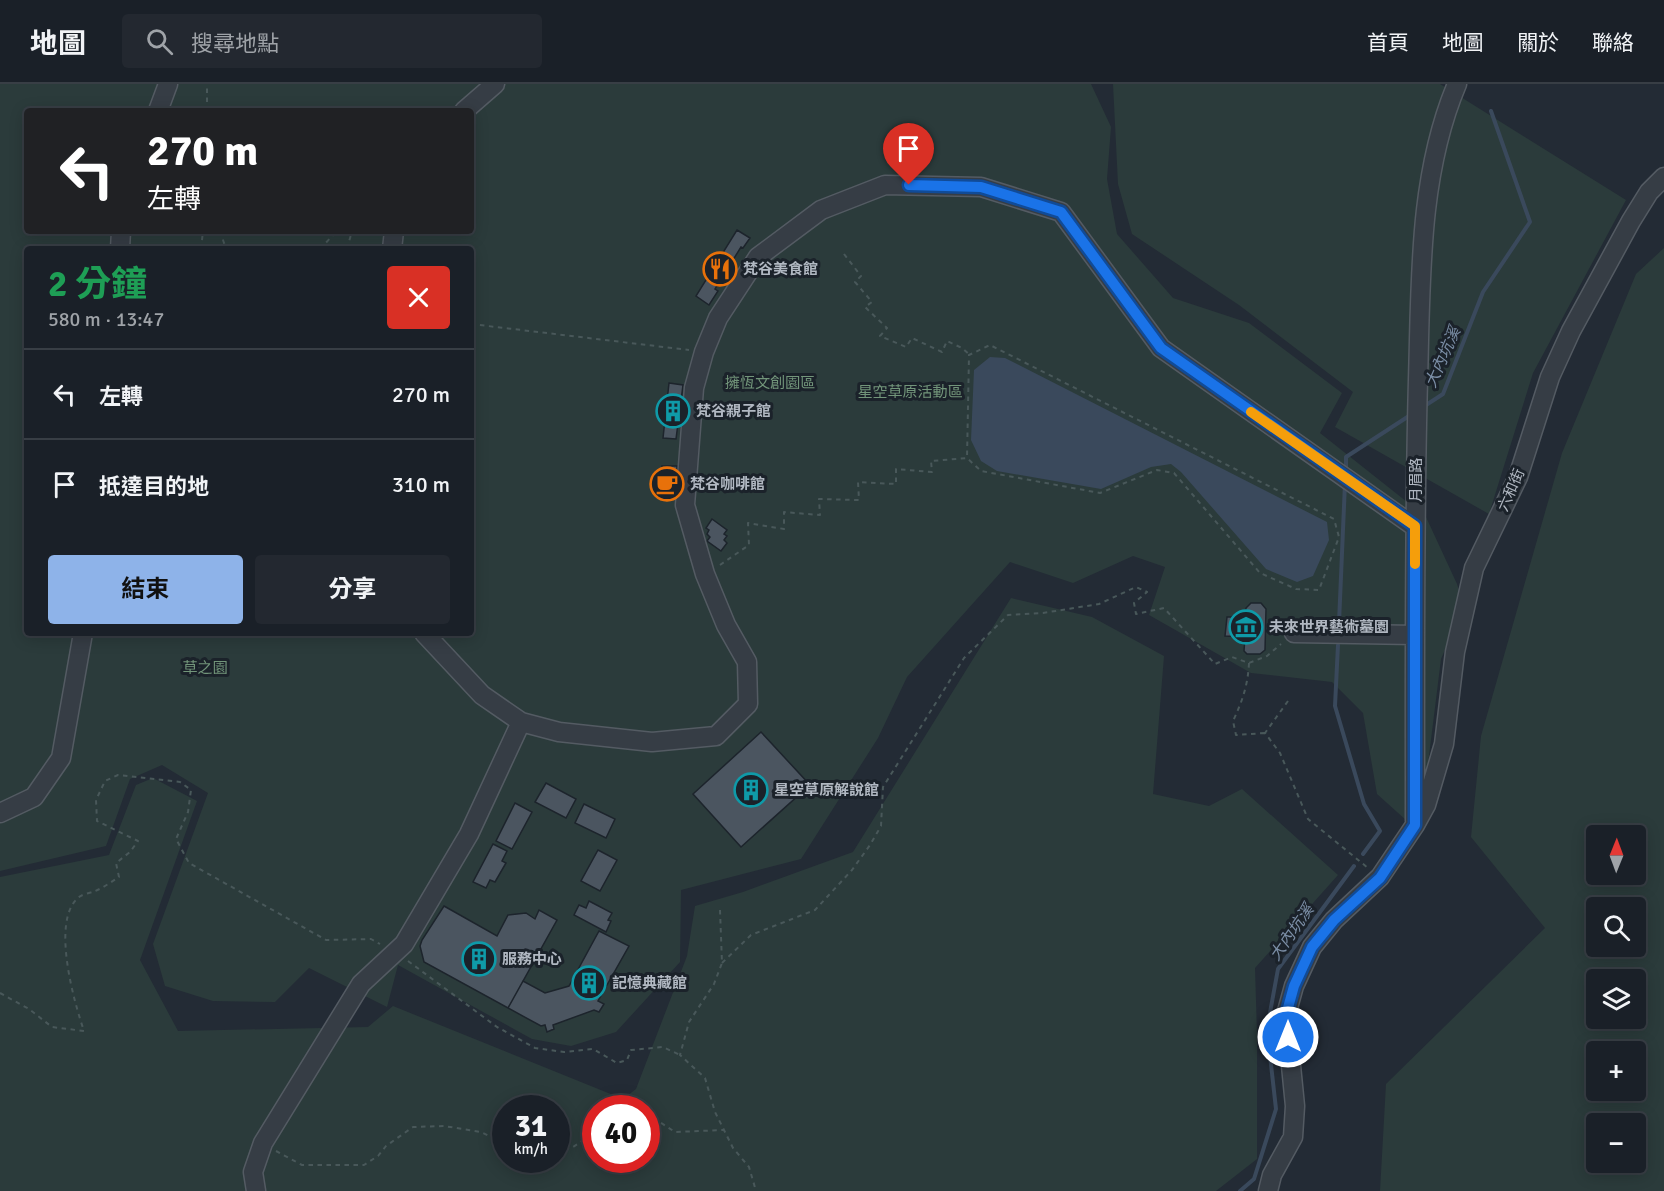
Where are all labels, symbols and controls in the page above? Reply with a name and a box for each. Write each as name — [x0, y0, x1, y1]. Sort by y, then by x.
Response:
search box — [122, 14, 542, 68]
icon: search — [143, 25, 176, 58]
text: 地圖 — [30, 27, 86, 61]
text: 搜尋地點 — [191, 30, 279, 57]
text: 首頁 — [1367, 30, 1409, 56]
text: 地圖 — [1442, 30, 1484, 56]
text: 關於 — [1517, 30, 1559, 56]
text: 聯絡 — [1592, 30, 1634, 56]
pin — [883, 123, 934, 185]
text: 270 m — [147, 126, 258, 177]
icon: left — [48, 132, 126, 210]
icon: arrive — [892, 132, 925, 165]
text: 左轉 — [147, 183, 201, 216]
restaurant icon: 梵谷美食館 — [702, 251, 738, 287]
place label: 梵谷美食館 — [743, 260, 818, 278]
text: 2 分鐘 — [48, 262, 147, 307]
button: close — [387, 266, 450, 329]
text: 580 m · 13:47 — [48, 307, 164, 332]
water label: 大內坑溪 — [1421, 322, 1466, 391]
park label: 擁恆文創園區 — [725, 374, 815, 392]
icon: left — [48, 378, 81, 411]
text: 270 m — [392, 381, 450, 408]
text: 左轉 — [99, 383, 143, 410]
park label: 星空草原活動區 — [857, 383, 963, 401]
building icon: 梵谷親子館 — [655, 393, 691, 429]
place label: 梵谷親子館 — [696, 402, 771, 420]
street label: 月眉路 — [1407, 457, 1425, 503]
cafe icon: 梵谷咖啡館 — [649, 466, 685, 502]
street label: 六和街 — [1494, 466, 1528, 514]
icon: arrive — [48, 468, 81, 501]
text: 310 m — [392, 471, 450, 498]
text: 抵達目的地 — [99, 473, 209, 500]
place label: 梵谷咖啡館 — [690, 475, 765, 493]
button: 結束 — [48, 555, 243, 624]
button: 分享 — [255, 555, 450, 624]
museum icon: 未來世界藝術墓園 — [1228, 609, 1264, 645]
place label: 未來世界藝術墓園 — [1269, 618, 1389, 636]
park label: 草之園 — [182, 659, 228, 677]
building icon: 星空草原解說館 — [733, 772, 769, 808]
place label: 星空草原解說館 — [774, 781, 879, 799]
north arrow — [1586, 825, 1646, 885]
map controls — [1586, 825, 1646, 1173]
button: search — [1586, 897, 1646, 957]
water label: 大內坑溪 — [1265, 899, 1320, 965]
building icon: 服務中心 — [461, 941, 497, 977]
place label: 服務中心 — [502, 950, 562, 968]
building icon: 記憶典藏館 — [571, 965, 607, 1001]
button: layers — [1586, 969, 1646, 1029]
place label: 記憶典藏館 — [612, 974, 687, 992]
position arrow — [1256, 1005, 1320, 1069]
button: + — [1586, 1041, 1646, 1101]
speed limit sign: 40 — [582, 1095, 660, 1173]
text: 31 — [515, 1108, 547, 1145]
button: − — [1586, 1113, 1646, 1173]
text: km/h — [514, 1140, 548, 1158]

